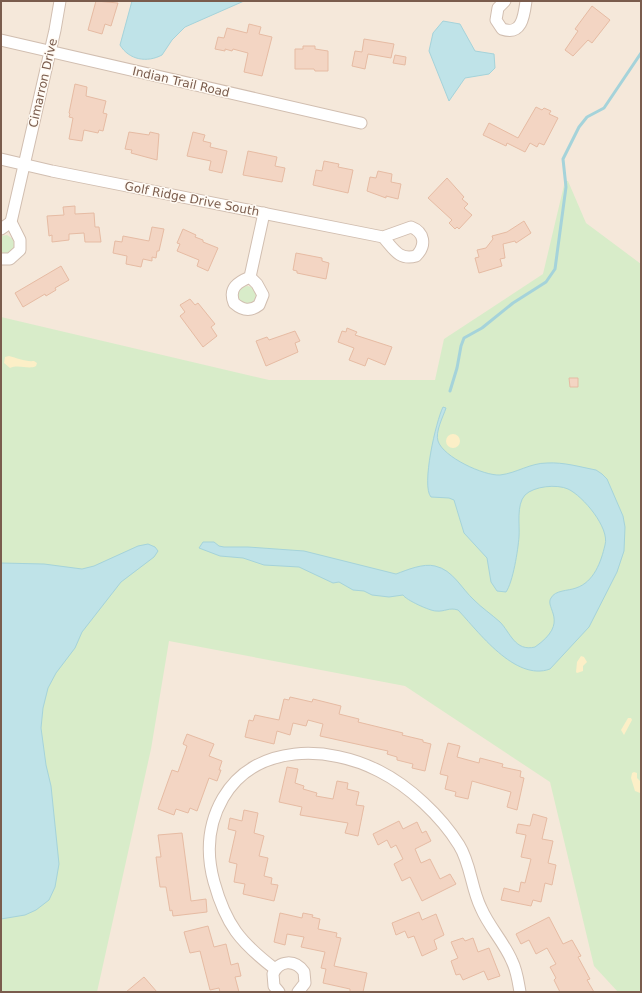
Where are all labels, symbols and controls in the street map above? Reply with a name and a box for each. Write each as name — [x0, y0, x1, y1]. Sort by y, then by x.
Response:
street label: Cimarron Drive — [26, 37, 60, 129]
street label: Indian Trail Road — [131, 64, 231, 100]
street label: Golf Ridge Drive South — [124, 179, 260, 219]

